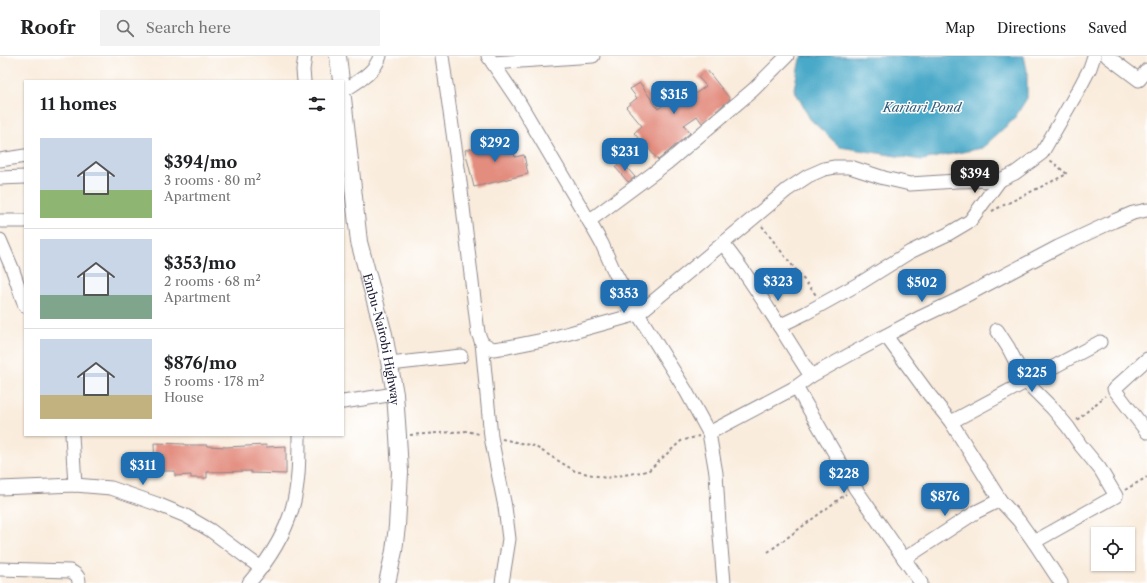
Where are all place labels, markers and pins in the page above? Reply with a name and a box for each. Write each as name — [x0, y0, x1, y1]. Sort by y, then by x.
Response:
pin: $315 — [650, 81, 698, 115]
pin: $292 — [471, 129, 519, 163]
pin: $231 — [601, 138, 649, 172]
pin: $394 — [951, 160, 999, 194]
pin: $323 — [754, 268, 802, 302]
pin: $502 — [898, 269, 946, 303]
pin: $353 — [600, 280, 648, 314]
pin: $225 — [1008, 359, 1056, 393]
pin: $311 — [119, 452, 167, 486]
pin: $228 — [820, 460, 868, 494]
pin: $876 — [921, 483, 969, 517]

